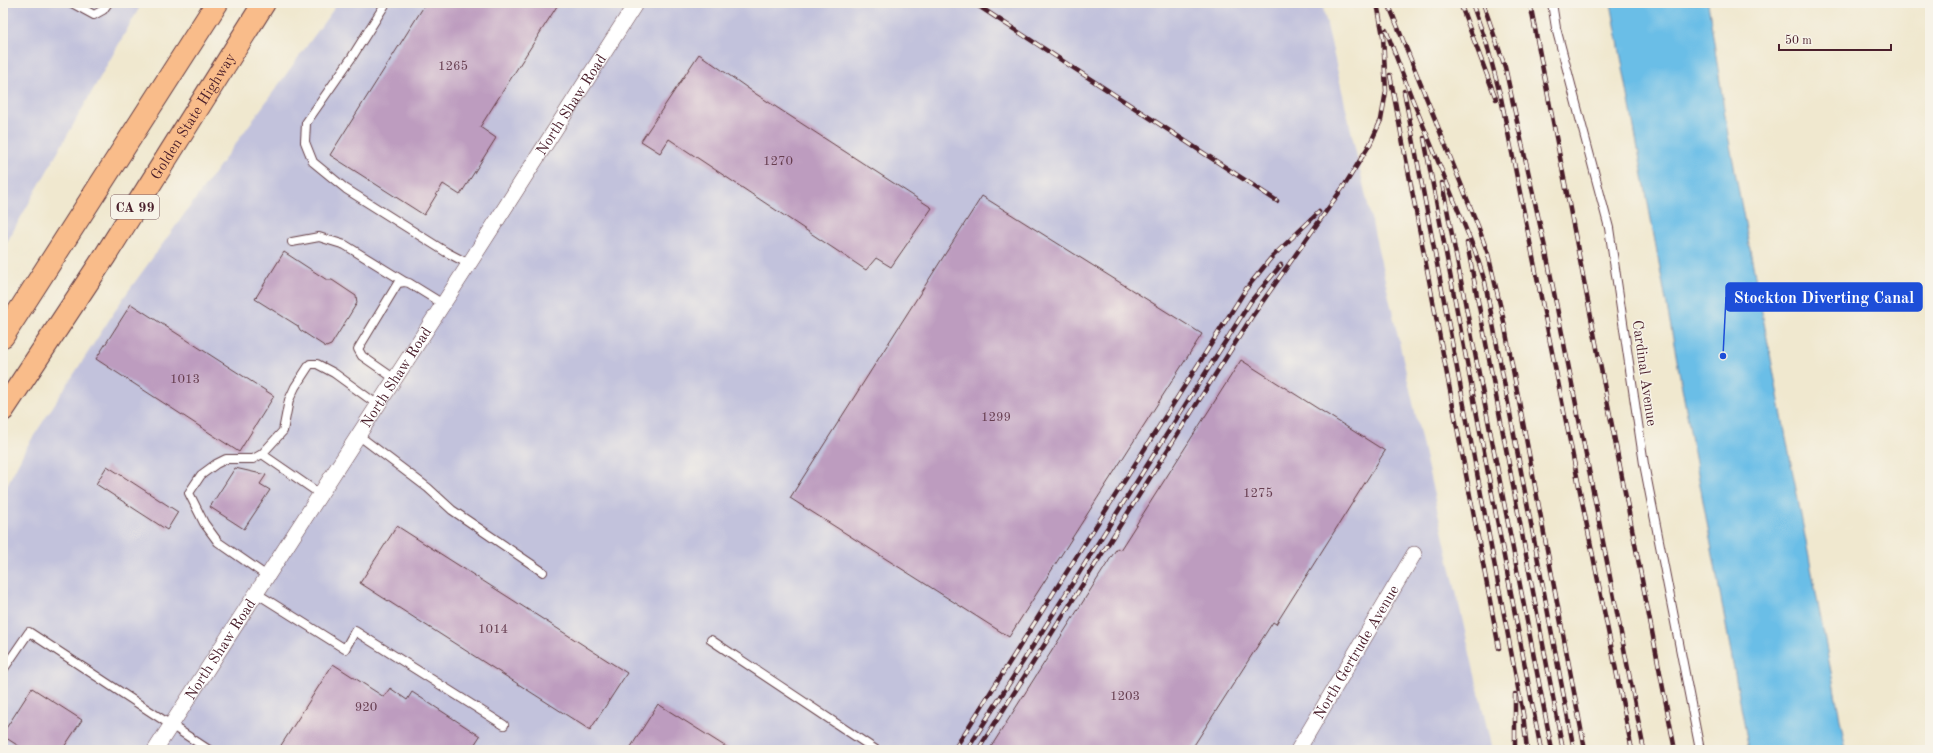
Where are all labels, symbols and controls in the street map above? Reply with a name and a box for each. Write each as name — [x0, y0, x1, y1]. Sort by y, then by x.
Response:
scale bar — [1779, 26, 1891, 52]
text: 50 m — [1785, 34, 1812, 47]
street label: Golden State Highway — [149, 51, 239, 183]
street label: North Shaw Road — [535, 52, 610, 158]
house number: 1265 — [438, 60, 468, 73]
house number: 1270 — [763, 155, 793, 168]
road number: CA 99 — [111, 195, 159, 219]
callout: Stockton Diverting Canal — [1726, 283, 1922, 311]
text: Stockton Diverting Canal — [1734, 291, 1914, 307]
street label: Cardinal Avenue — [1629, 319, 1658, 427]
street label: North Shaw Road — [359, 325, 435, 431]
house number: 1013 — [170, 373, 200, 386]
house number: 1299 — [981, 411, 1011, 424]
house number: 1275 — [1243, 487, 1273, 500]
street label: North Gertrude Avenue — [1312, 583, 1403, 722]
street label: North Shaw Road — [183, 597, 259, 703]
house number: 1014 — [478, 623, 508, 636]
house number: 1203 — [1110, 690, 1140, 703]
house number: 920 — [355, 701, 377, 714]

